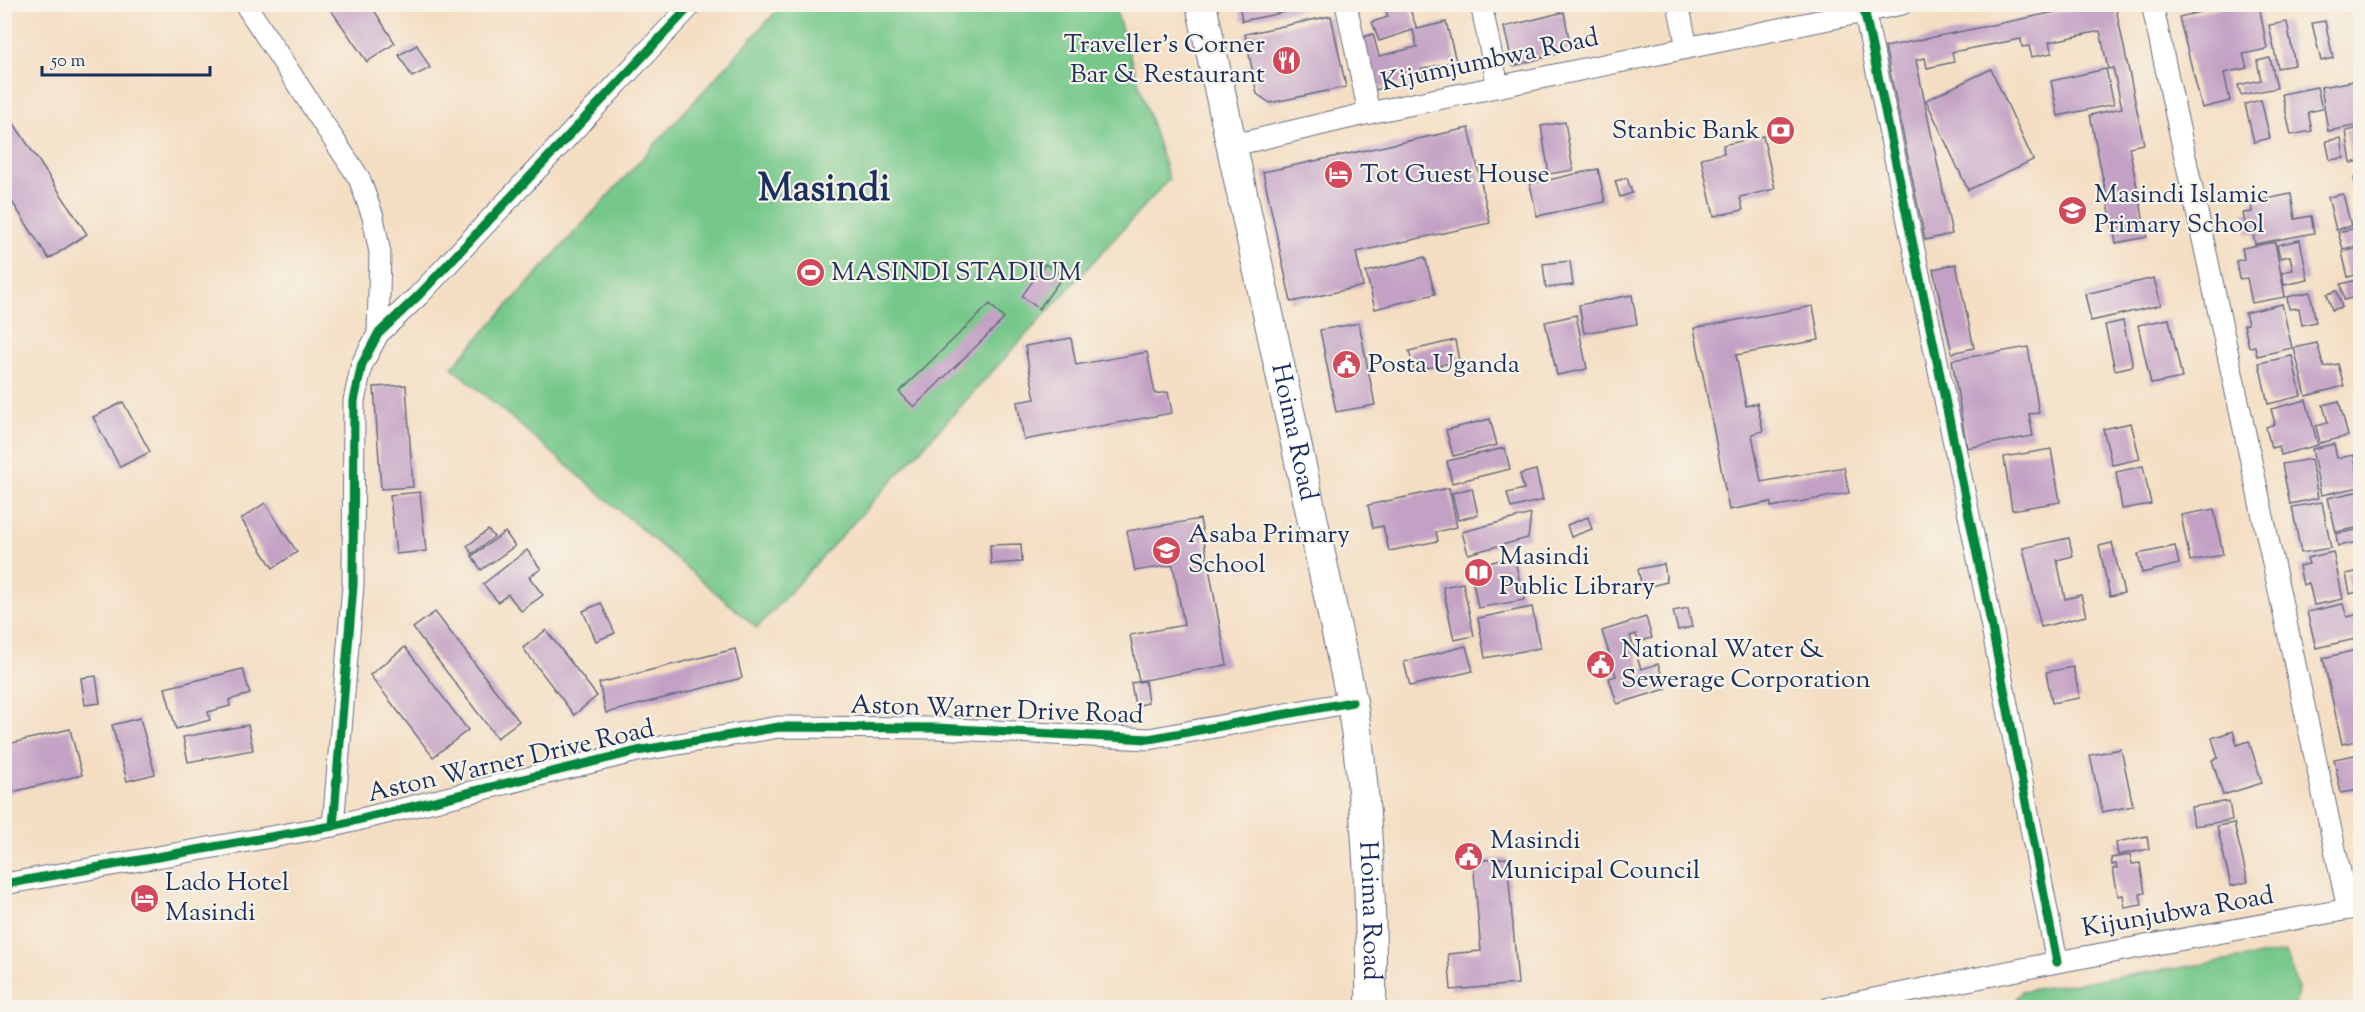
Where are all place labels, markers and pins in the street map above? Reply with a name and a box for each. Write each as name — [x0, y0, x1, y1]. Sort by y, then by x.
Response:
place label: Traveller's Corner Bar & Restaurant — [1064, 27, 1265, 94]
restaurant icon: Traveller's Corner Bar & Restaurant — [1270, 44, 1302, 76]
place label: Stanbic Bank — [1612, 113, 1760, 150]
bank icon: Stanbic Bank — [1765, 115, 1797, 147]
place label: Tot Guest House — [1360, 157, 1550, 194]
hotel icon: Tot Guest House — [1323, 159, 1355, 191]
place label: Masindi Islamic Primary School — [2094, 177, 2269, 244]
school or university icon: Masindi Islamic Primary School — [2057, 194, 2089, 226]
place label: MASINDI STADIUM — [831, 255, 1082, 292]
sports icon: MASINDI STADIUM — [794, 257, 826, 289]
place label: Posta Uganda — [1368, 347, 1520, 384]
public building icon: Posta Uganda — [1331, 349, 1363, 381]
place label: Asaba Primary School — [1188, 517, 1350, 584]
school or university icon: Asaba Primary School — [1151, 534, 1183, 566]
place label: Masindi Public Library — [1499, 539, 1655, 606]
library icon: Masindi Public Library — [1462, 556, 1494, 588]
place label: National Water & Sewerage Corporation — [1621, 632, 1871, 699]
public building icon: National Water & Sewerage Corporation — [1584, 649, 1616, 681]
place label: Masindi Municipal Council — [1490, 823, 1700, 890]
public building icon: Masindi Municipal Council — [1453, 840, 1485, 872]
place label: Lado Hotel Masindi — [165, 865, 289, 932]
hotel icon: Lado Hotel Masindi — [128, 882, 160, 914]

